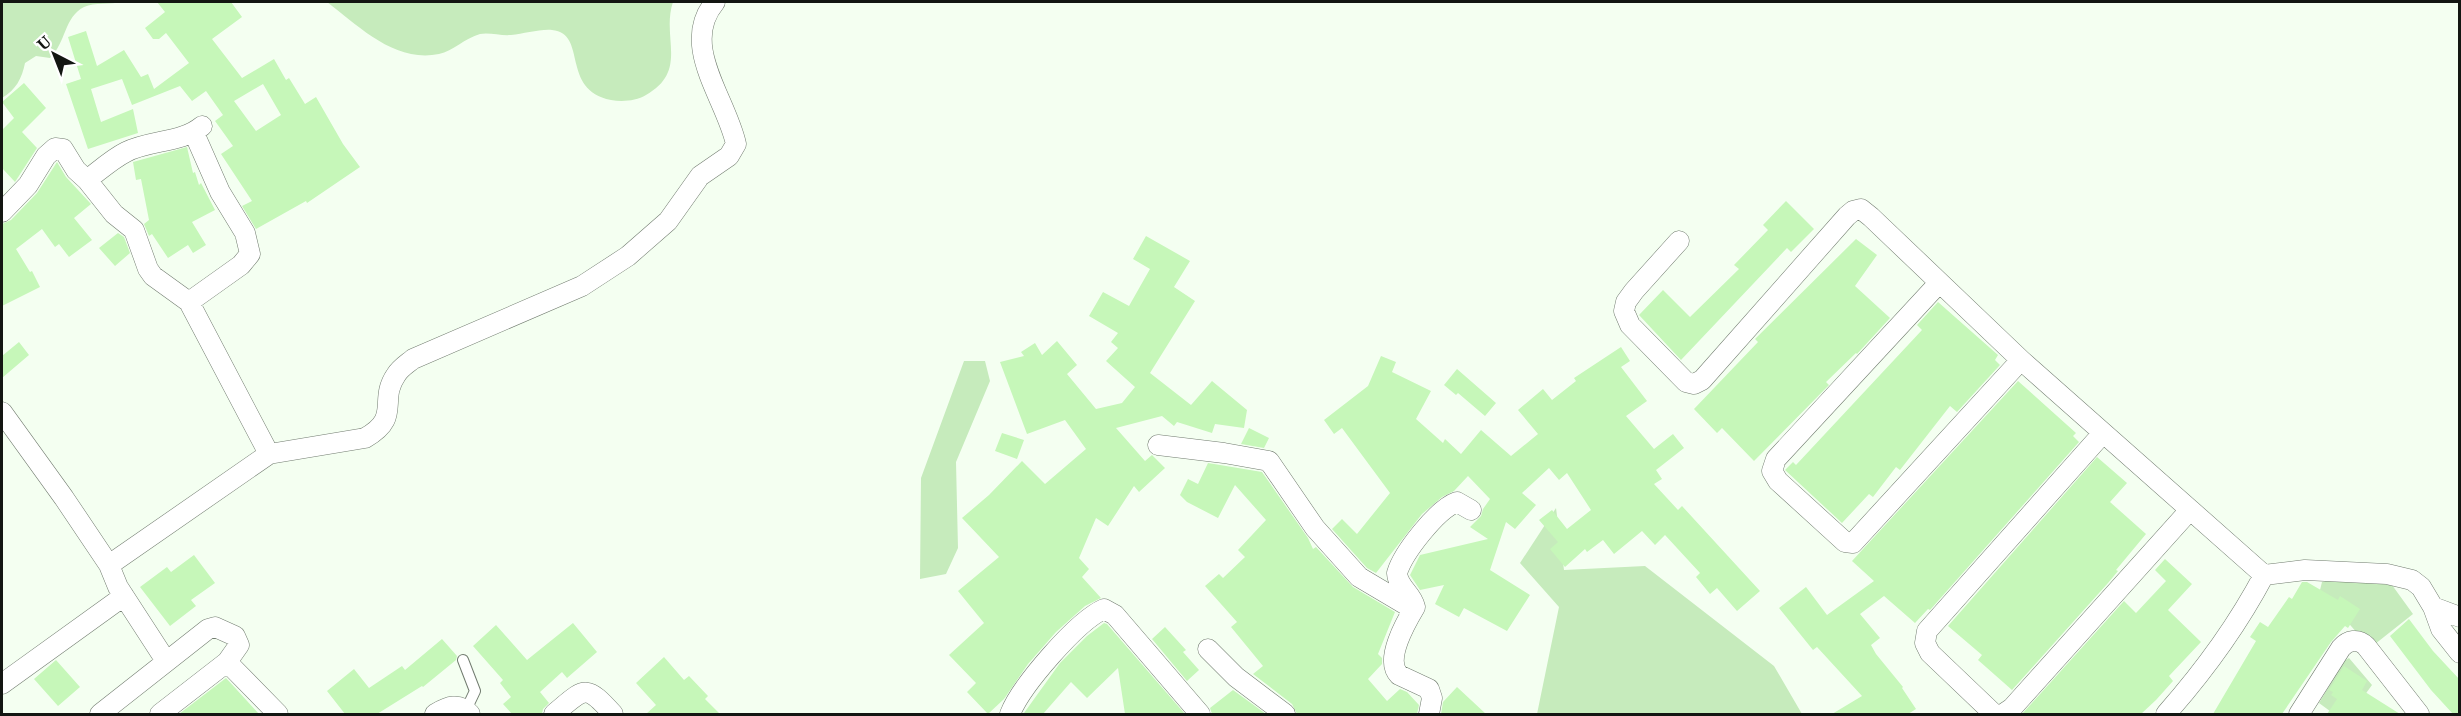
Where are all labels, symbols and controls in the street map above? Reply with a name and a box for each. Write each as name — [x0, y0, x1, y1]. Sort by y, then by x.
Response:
north arrow — [24, 24, 84, 84]
text: U — [32, 31, 56, 55]

